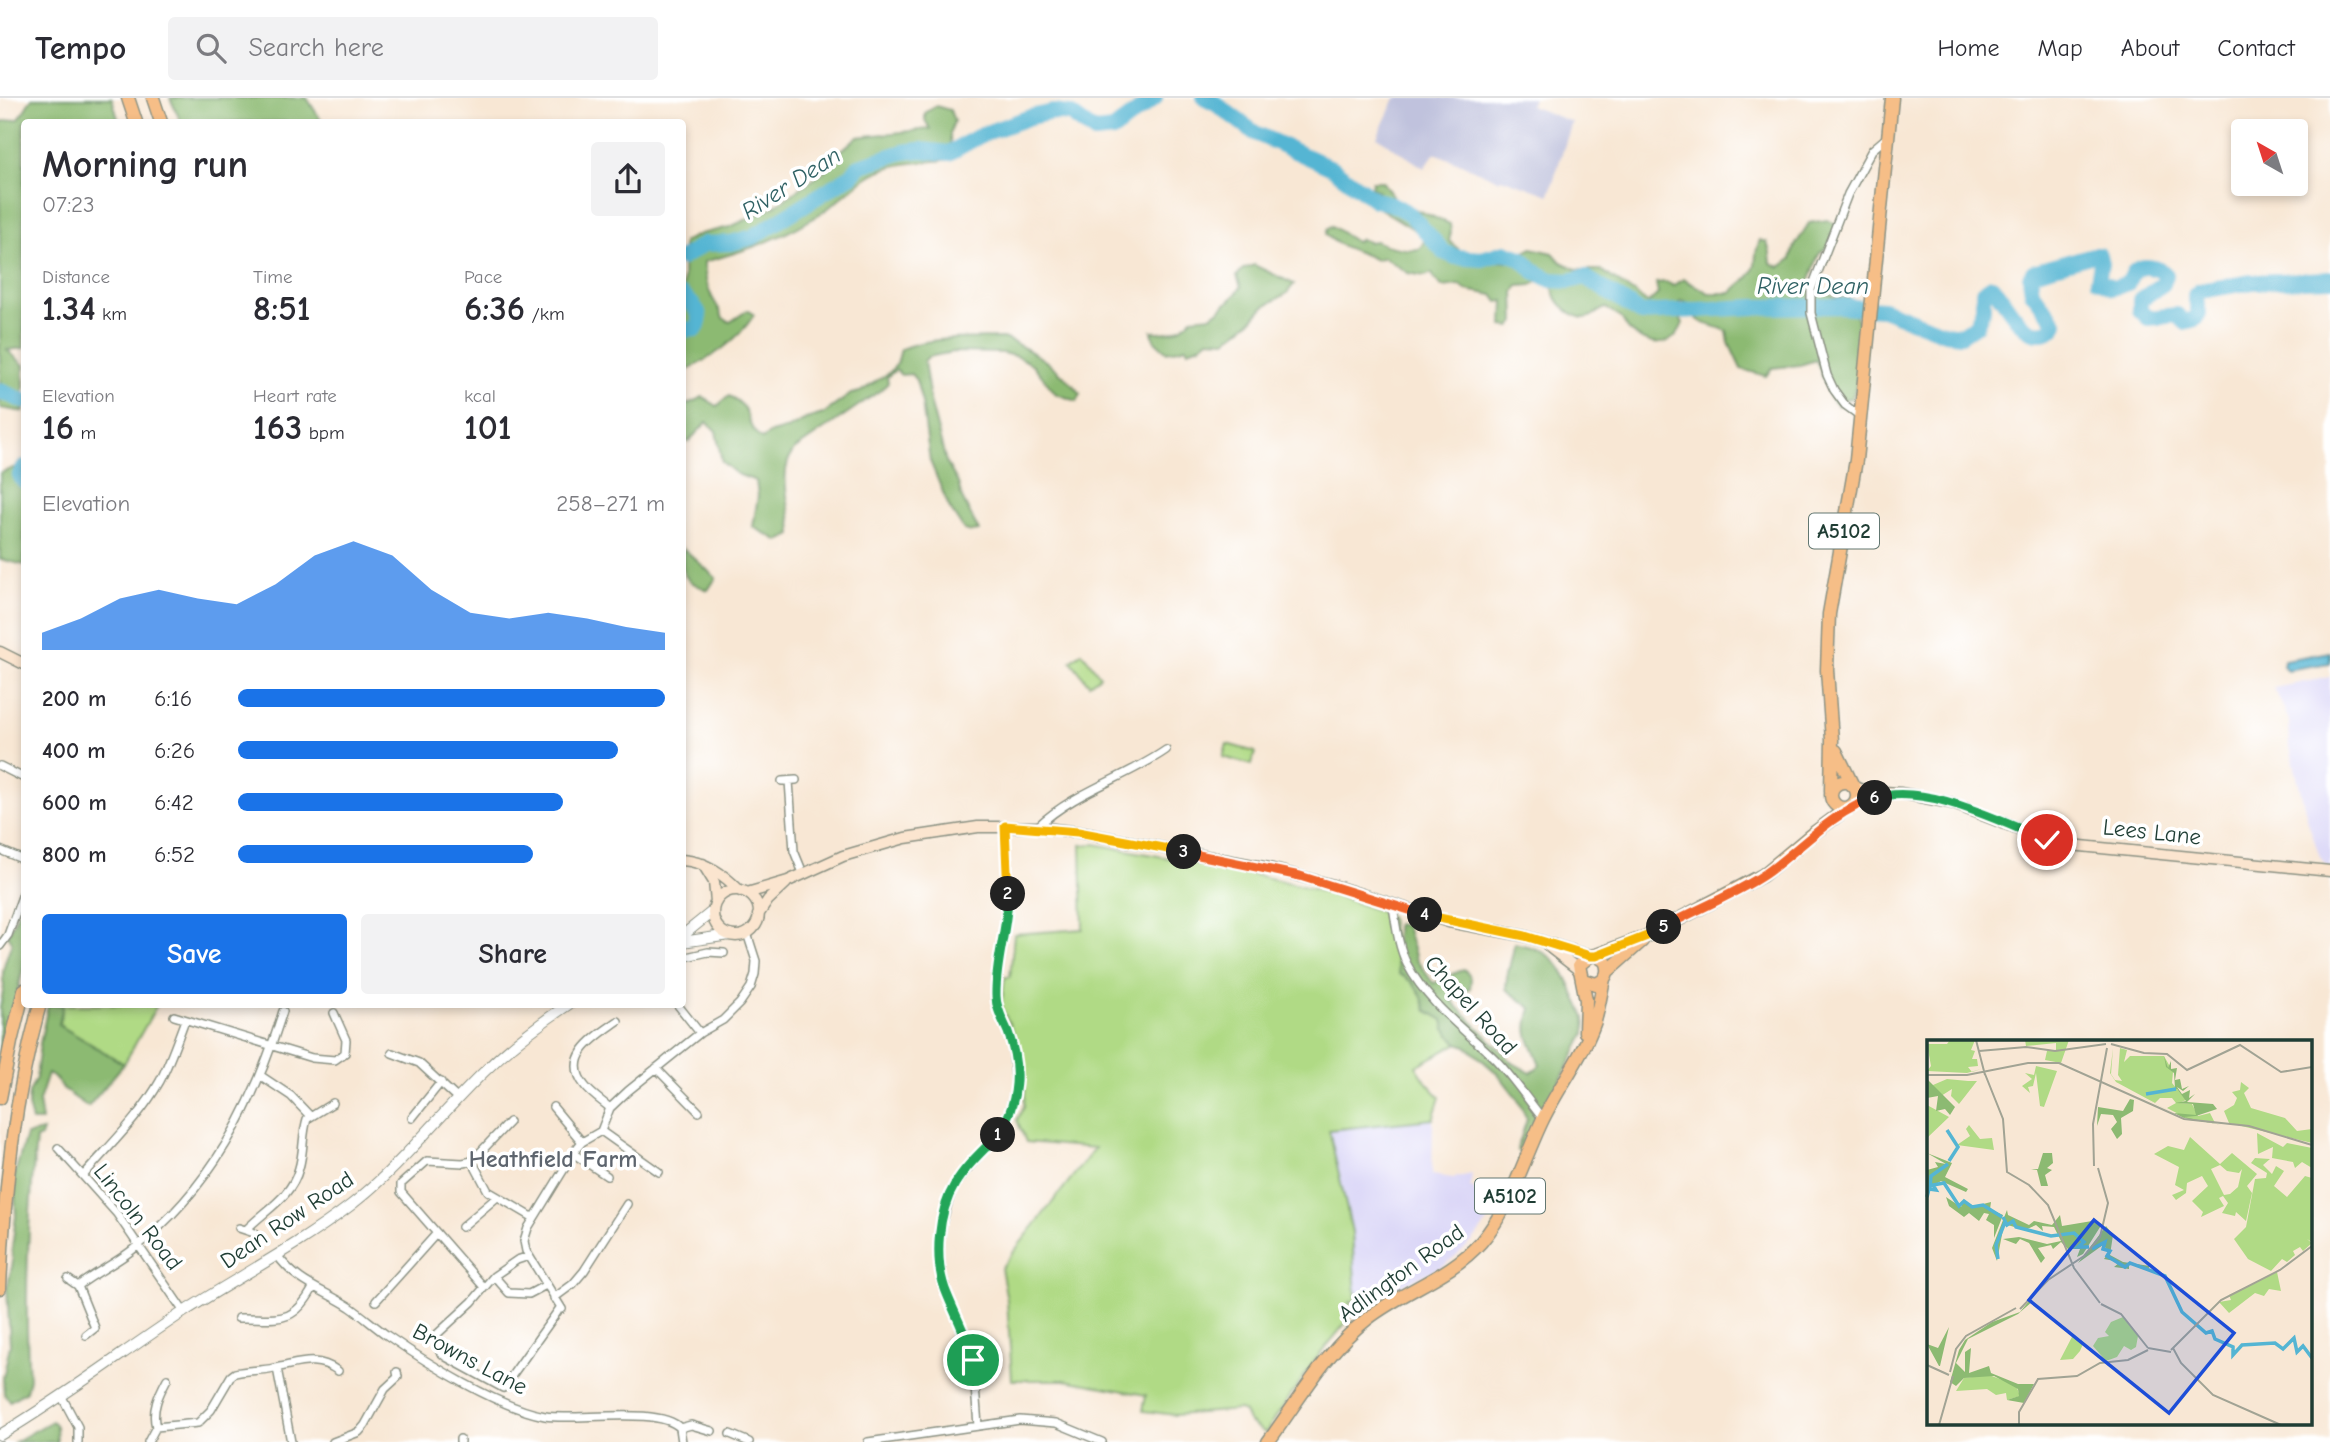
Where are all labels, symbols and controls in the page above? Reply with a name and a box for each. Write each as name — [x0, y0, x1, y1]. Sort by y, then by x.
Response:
search box — [168, 17, 658, 80]
text: Tempo — [35, 29, 126, 67]
icon: search — [192, 29, 230, 67]
text: Search here — [248, 33, 384, 63]
text: Home — [1938, 34, 1999, 62]
text: Map — [2037, 34, 2083, 62]
text: About — [2121, 34, 2179, 62]
text: Contact — [2217, 34, 2295, 62]
north arrow — [2231, 119, 2308, 196]
map controls — [2231, 119, 2308, 196]
water label: River Dean — [736, 141, 846, 225]
button: share — [591, 142, 665, 216]
text: Morning run — [42, 143, 248, 187]
text: 07:23 — [42, 191, 95, 218]
text: Distance — [42, 266, 110, 288]
text: Time — [253, 266, 292, 288]
text: Pace — [464, 266, 502, 288]
water label: River Dean — [1757, 272, 1869, 300]
text: 1.34 — [42, 288, 96, 329]
text: 8:51 — [253, 288, 311, 329]
text: 6:36 — [464, 288, 525, 329]
text: km — [96, 303, 127, 325]
text: /km — [525, 303, 565, 325]
text: Elevation — [42, 385, 115, 407]
text: Heart rate — [253, 385, 337, 407]
text: kcal — [464, 385, 496, 407]
text: 16 — [42, 407, 74, 448]
text: 163 — [253, 407, 302, 448]
text: 101 — [464, 407, 512, 448]
text: m — [74, 422, 96, 444]
text: bpm — [302, 422, 345, 444]
text: Elevation — [42, 490, 130, 517]
text: 258–271 m — [556, 490, 665, 517]
road number: A5102 — [1809, 514, 1879, 548]
text: 200 m — [42, 685, 106, 712]
text: 6:16 — [154, 685, 192, 712]
text: 400 m — [42, 737, 106, 764]
text: 6:26 — [154, 737, 195, 764]
pin: 6 — [1857, 780, 1892, 816]
text: 6 — [1870, 786, 1879, 808]
text: 600 m — [42, 789, 107, 816]
text: 6:42 — [154, 789, 194, 816]
pin — [2017, 810, 2077, 870]
street label: Lees Lane — [2102, 813, 2202, 851]
icon: check — [2028, 821, 2066, 859]
pin: 3 — [1166, 834, 1202, 870]
text: 3 — [1179, 840, 1188, 862]
text: 800 m — [42, 841, 107, 868]
text: 6:52 — [154, 841, 195, 868]
pin: 2 — [990, 876, 1026, 912]
text: 2 — [1003, 882, 1012, 904]
pin: 4 — [1408, 898, 1442, 932]
text: 4 — [1420, 903, 1429, 925]
pin: 5 — [1646, 910, 1682, 944]
button: Save — [42, 914, 347, 994]
button: Share — [361, 914, 665, 994]
text: 5 — [1658, 915, 1669, 937]
street label: Chapel Road — [1419, 950, 1523, 1060]
inset map — [1927, 1040, 2312, 1424]
pin: 1 — [981, 1118, 1016, 1152]
text: 1 — [994, 1123, 1001, 1145]
district label: Heathfield Farm — [469, 1145, 637, 1173]
street label: Lincoln Road — [88, 1158, 188, 1276]
street label: Dean Row Road — [215, 1166, 359, 1274]
road number: A5102 — [1475, 1178, 1545, 1214]
street label: Adlington Road — [1333, 1218, 1469, 1328]
street label: Browns Lane — [408, 1318, 532, 1400]
pin — [943, 1330, 1003, 1390]
icon: arrive — [954, 1341, 992, 1379]

